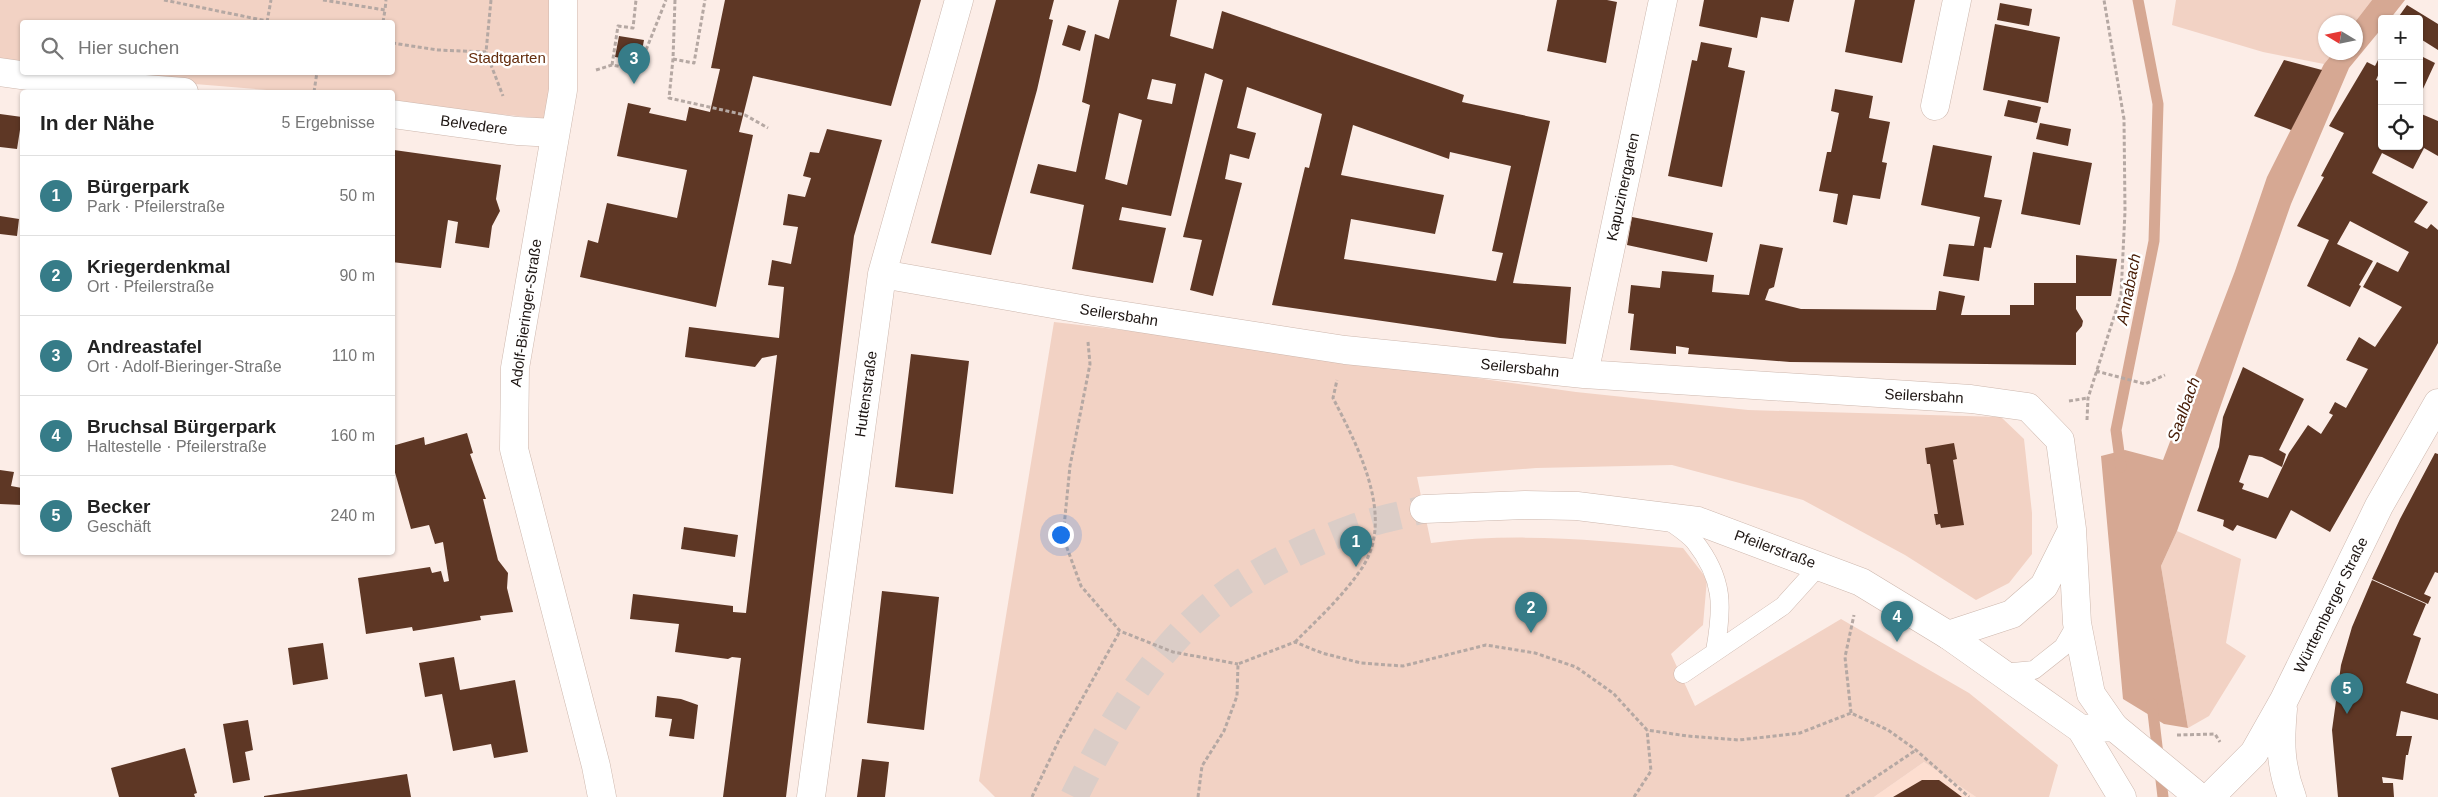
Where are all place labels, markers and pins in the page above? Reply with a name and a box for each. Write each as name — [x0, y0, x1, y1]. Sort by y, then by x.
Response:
pin: 3 — [618, 43, 650, 84]
pin: 1 — [1340, 526, 1372, 567]
pin: 2 — [1515, 592, 1547, 633]
pin: 4 — [1881, 601, 1913, 642]
pin: 5 — [2331, 673, 2363, 714]

